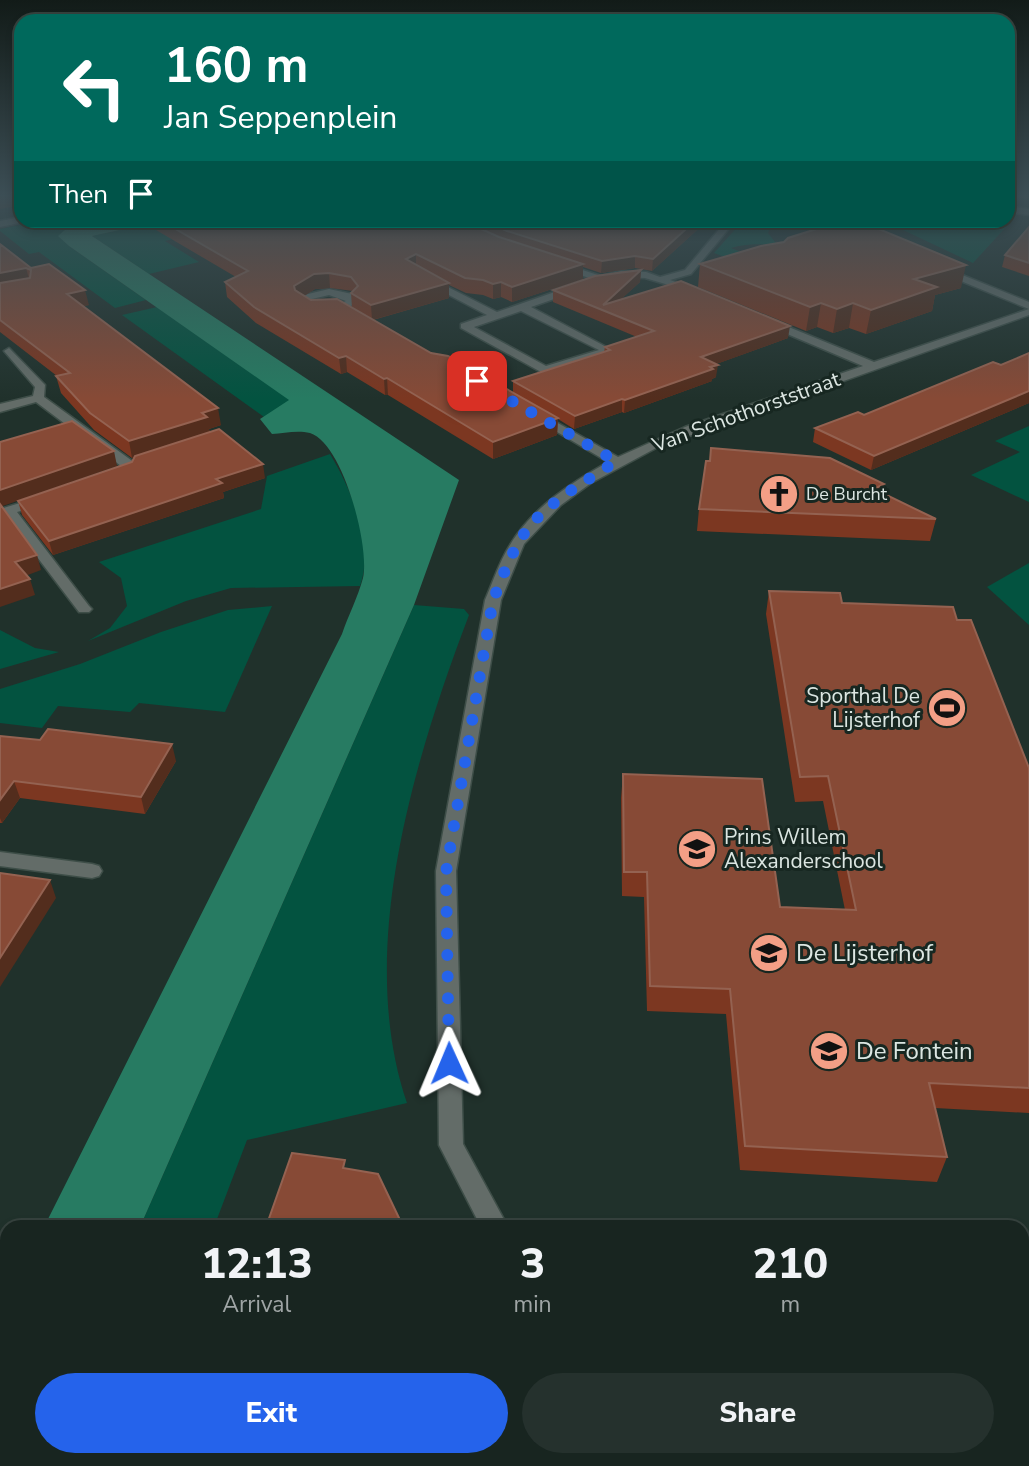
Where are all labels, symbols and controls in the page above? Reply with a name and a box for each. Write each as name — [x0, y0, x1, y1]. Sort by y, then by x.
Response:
text: 160 m — [164, 32, 308, 99]
icon: left — [49, 42, 140, 133]
text: Jan Seppenplein — [164, 96, 398, 139]
icon: arrive — [122, 175, 160, 213]
text: Then — [49, 177, 108, 212]
pin — [447, 351, 507, 411]
icon: arrive — [458, 362, 496, 400]
street label: Van Schothorststraat — [647, 365, 844, 459]
church icon: De Burcht — [758, 473, 800, 515]
place label: De Burcht — [806, 482, 888, 506]
place label: Sporthal De Lijsterhof — [806, 682, 921, 734]
sports icon: Sporthal De Lijsterhof — [926, 687, 968, 729]
place label: Prins Willem Alexanderschool — [724, 823, 883, 875]
school or university icon: Prins Willem Alexanderschool — [676, 828, 718, 870]
school or university icon: De Lijsterhof — [748, 932, 790, 974]
place label: De Lijsterhof — [796, 937, 934, 969]
position arrow — [412, 1026, 486, 1100]
school or university icon: De Fontein — [808, 1030, 850, 1072]
place label: De Fontein — [856, 1035, 973, 1067]
text: 12:13 — [201, 1236, 313, 1293]
text: 3 — [520, 1236, 545, 1293]
text: 210 — [753, 1236, 828, 1293]
text: Arrival — [222, 1289, 291, 1320]
text: min — [514, 1289, 552, 1320]
text: m — [780, 1289, 800, 1320]
button: Exit — [35, 1373, 508, 1453]
button: Share — [522, 1373, 994, 1453]

